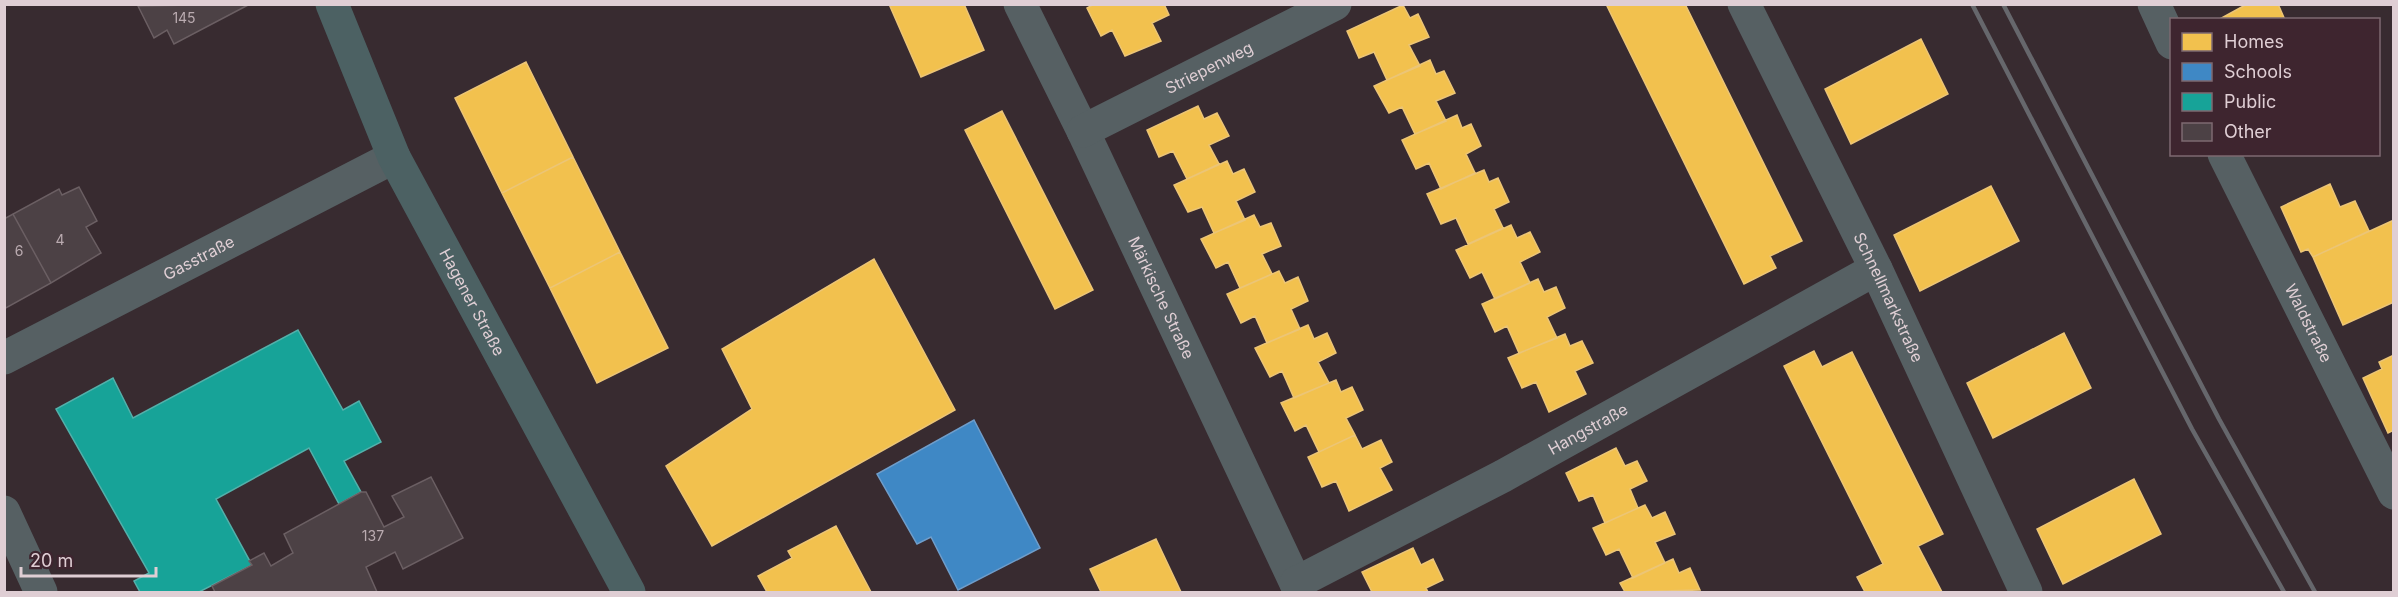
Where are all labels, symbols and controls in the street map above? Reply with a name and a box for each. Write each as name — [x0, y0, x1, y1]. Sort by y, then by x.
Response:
house number: 145 — [172, 9, 196, 26]
legend — [2170, 18, 2380, 156]
text: Homes — [2224, 31, 2284, 52]
street label: Striepenweg — [1162, 37, 1256, 98]
text: Schools — [2224, 61, 2292, 82]
text: Public — [2224, 91, 2276, 112]
text: Other — [2224, 121, 2272, 142]
street label: Schnellmarkstraße — [1849, 229, 1928, 365]
house number: 4 — [55, 231, 65, 248]
street label: Gasstraße — [160, 231, 238, 284]
street label: Märkische Straße — [1124, 233, 1199, 362]
house number: 6 — [15, 242, 23, 259]
street label: Hagener Straße — [435, 245, 509, 359]
street label: Waldstraße — [2281, 280, 2337, 366]
street label: Hangstraße — [1544, 399, 1631, 459]
house number: 137 — [362, 527, 384, 544]
scale bar — [21, 540, 156, 578]
text: 20 m — [30, 550, 73, 571]

